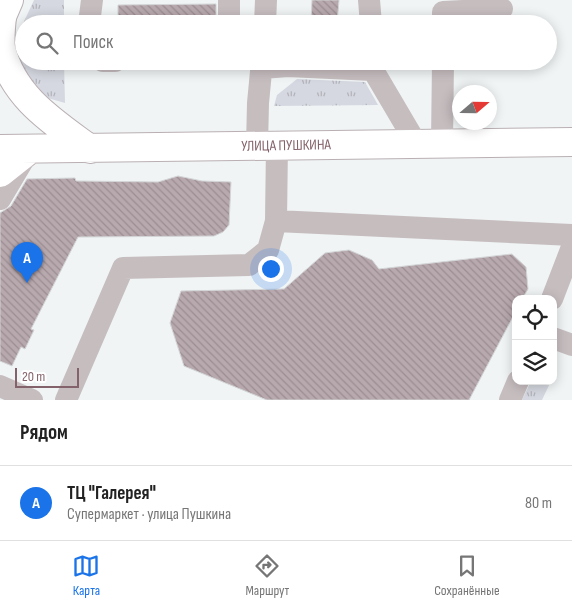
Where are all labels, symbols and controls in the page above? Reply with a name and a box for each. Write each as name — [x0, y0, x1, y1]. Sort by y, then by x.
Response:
search box — [15, 15, 557, 70]
icon: search — [33, 29, 61, 57]
text: Поиск — [73, 31, 113, 54]
north arrow — [452, 85, 497, 130]
street label: УЛИЦА ПУШКИНА — [241, 135, 332, 156]
pin: A — [11, 242, 43, 283]
your location — [258, 256, 284, 282]
map controls — [512, 295, 557, 385]
button: locate — [512, 295, 557, 340]
button: layers — [512, 340, 557, 385]
scale bar — [15, 365, 79, 388]
text: 20 m — [22, 368, 45, 385]
text: Рядом — [20, 420, 68, 445]
text: ТЦ "Галерея" — [67, 482, 156, 505]
text: A — [32, 494, 40, 513]
text: 80 m — [525, 494, 552, 513]
text: Супермаркет · улица Пушкина — [67, 505, 231, 524]
tab: Карта — [72, 552, 100, 599]
tab: Маршрут — [245, 552, 289, 599]
tab: Сохранённые — [434, 552, 500, 599]

